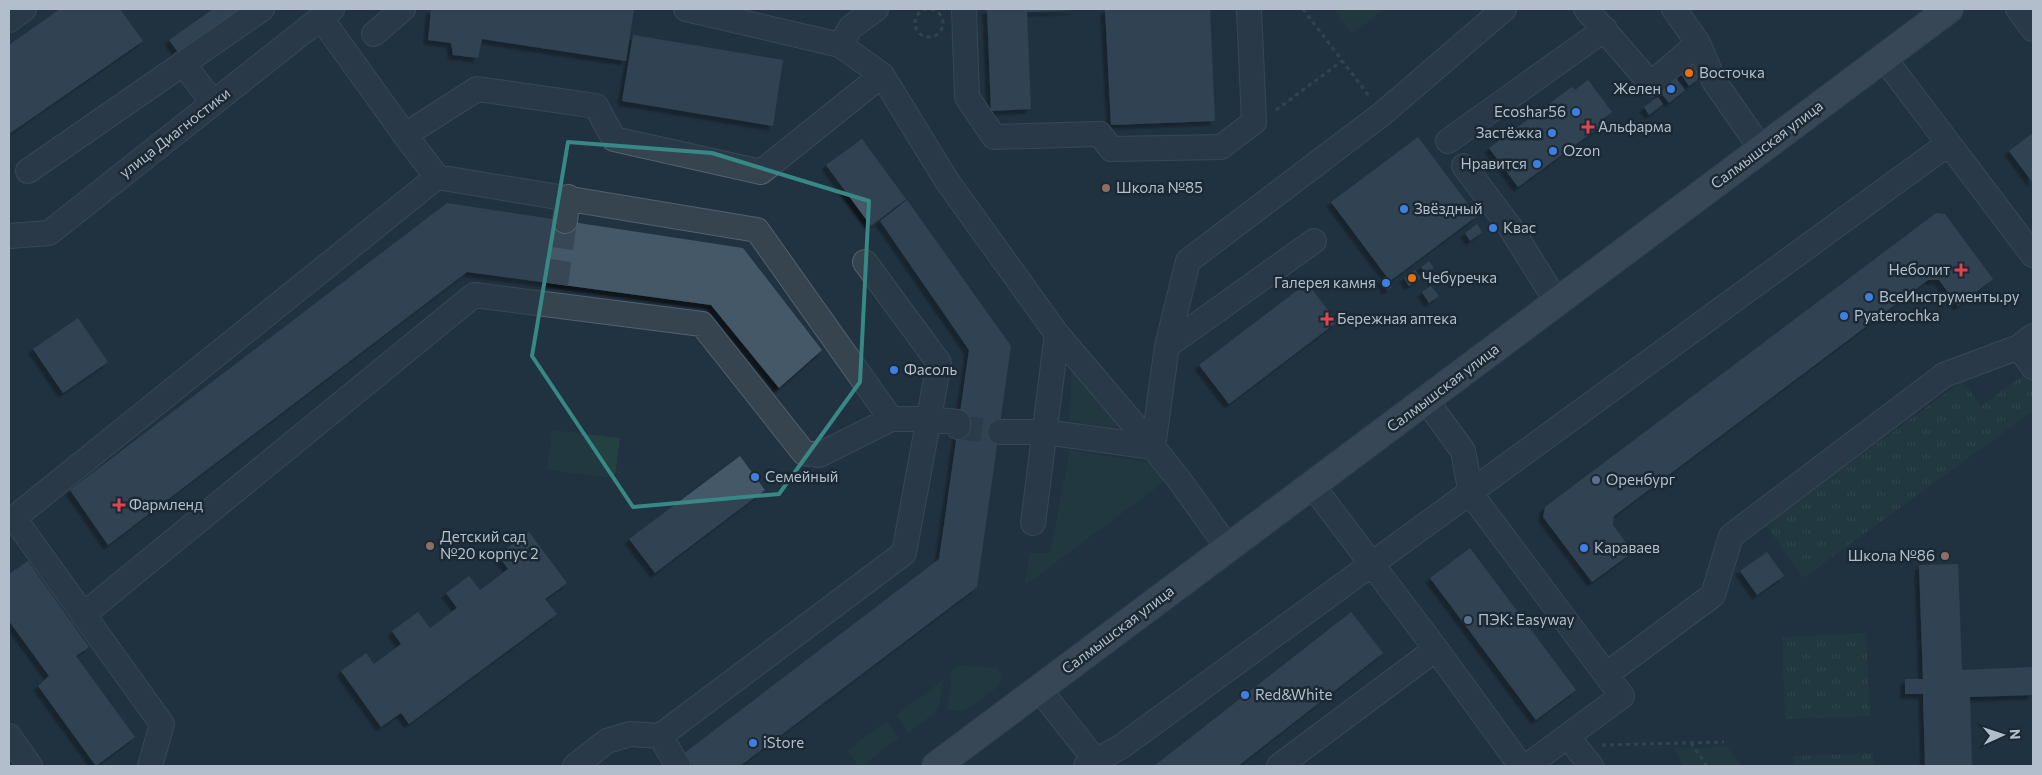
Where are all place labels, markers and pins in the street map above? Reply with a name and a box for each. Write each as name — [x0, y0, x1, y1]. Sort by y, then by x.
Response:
place label: Восточка — [1699, 63, 1765, 81]
marker: Восточка — [1683, 67, 1695, 79]
place label: Желен — [1613, 79, 1661, 97]
marker: Желен — [1665, 83, 1677, 95]
place label: Ecoshar56 — [1494, 102, 1566, 120]
marker: Ecoshar56 — [1570, 106, 1582, 118]
place label: Альфарма — [1598, 117, 1672, 135]
marker: Альфарма — [1582, 121, 1594, 133]
place label: Застёжка — [1476, 123, 1542, 141]
marker: Застёжка — [1546, 127, 1558, 139]
place label: Ozon — [1563, 141, 1600, 159]
marker: Ozon — [1547, 145, 1559, 157]
place label: Нравится — [1460, 154, 1527, 172]
marker: Нравится — [1531, 158, 1543, 170]
place label: Школа №85 — [1116, 178, 1203, 196]
marker: Школа №85 — [1100, 182, 1112, 194]
place label: Звёздный — [1414, 199, 1483, 217]
marker: Звёздный — [1398, 203, 1410, 215]
place label: Квас — [1503, 218, 1536, 236]
marker: Квас — [1487, 222, 1499, 234]
place label: Неболит — [1889, 260, 1950, 278]
marker: Неболит — [1954, 263, 1968, 277]
place label: Чебуречка — [1422, 268, 1497, 286]
marker: Чебуречка — [1406, 272, 1418, 284]
place label: Галерея камня — [1274, 273, 1376, 291]
marker: Галерея камня — [1380, 277, 1392, 289]
place label: ВсеИнструменты.ру — [1879, 287, 2020, 305]
marker: ВсеИнструменты.ру — [1863, 291, 1875, 303]
place label: Pyaterochka — [1854, 306, 1940, 324]
place label: Бережная аптека — [1337, 309, 1457, 327]
marker: Pyaterochka — [1838, 310, 1850, 322]
marker: Бережная аптека — [1321, 313, 1333, 325]
place label: Фасоль — [904, 360, 958, 378]
marker: Фасоль — [888, 364, 900, 376]
place label: Семейный — [765, 467, 838, 485]
place label: Оренбург — [1606, 470, 1676, 488]
marker: Семейный — [749, 471, 761, 483]
marker: Оренбург — [1590, 474, 1602, 486]
place label: Фармленд — [129, 495, 203, 513]
marker: Фармленд — [113, 499, 125, 511]
place label: Детский сад №20 корпус 2 — [440, 527, 539, 562]
place label: Караваев — [1594, 538, 1660, 556]
marker: Детский сад №20 корпус 2 — [424, 540, 436, 552]
marker: Караваев — [1578, 542, 1590, 554]
place label: Школа №86 — [1848, 546, 1935, 564]
marker: Школа №86 — [1939, 550, 1951, 562]
place label: ПЭК: Easyway — [1478, 610, 1575, 628]
marker: ПЭК: Easyway — [1462, 614, 1474, 626]
place label: Red&White — [1255, 685, 1332, 703]
marker: Red&White — [1239, 689, 1251, 701]
place label: iStore — [763, 733, 804, 751]
marker: iStore — [747, 737, 759, 749]

